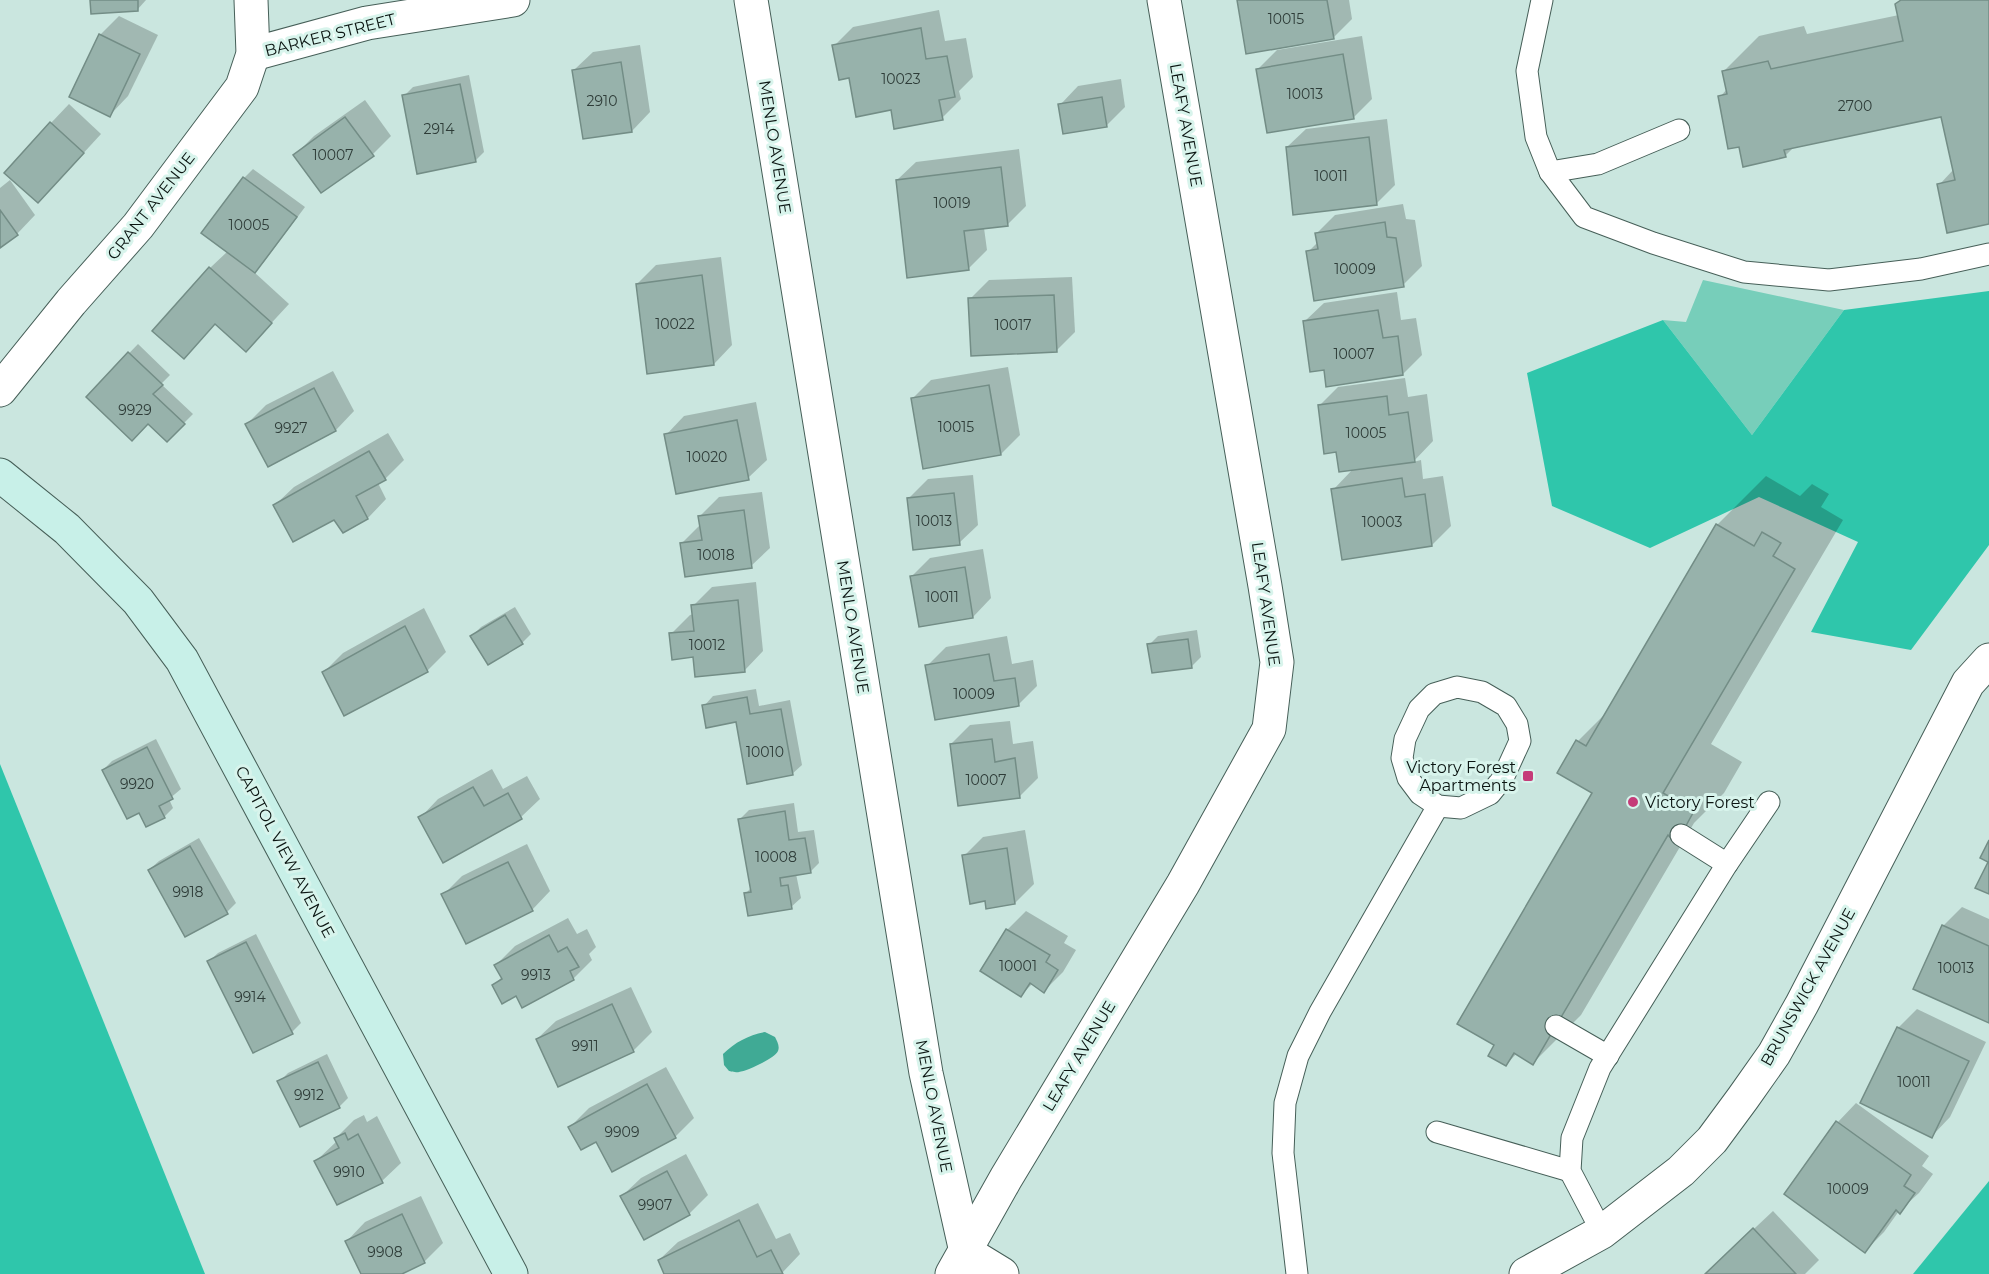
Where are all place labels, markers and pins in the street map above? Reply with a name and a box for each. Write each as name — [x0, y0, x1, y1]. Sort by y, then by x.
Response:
place label: Victory Forest Apartments — [1406, 758, 1516, 795]
marker: Victory Forest Apartments — [1521, 769, 1535, 783]
place label: Victory Forest — [1645, 793, 1755, 812]
marker: Victory Forest — [1626, 795, 1640, 809]

